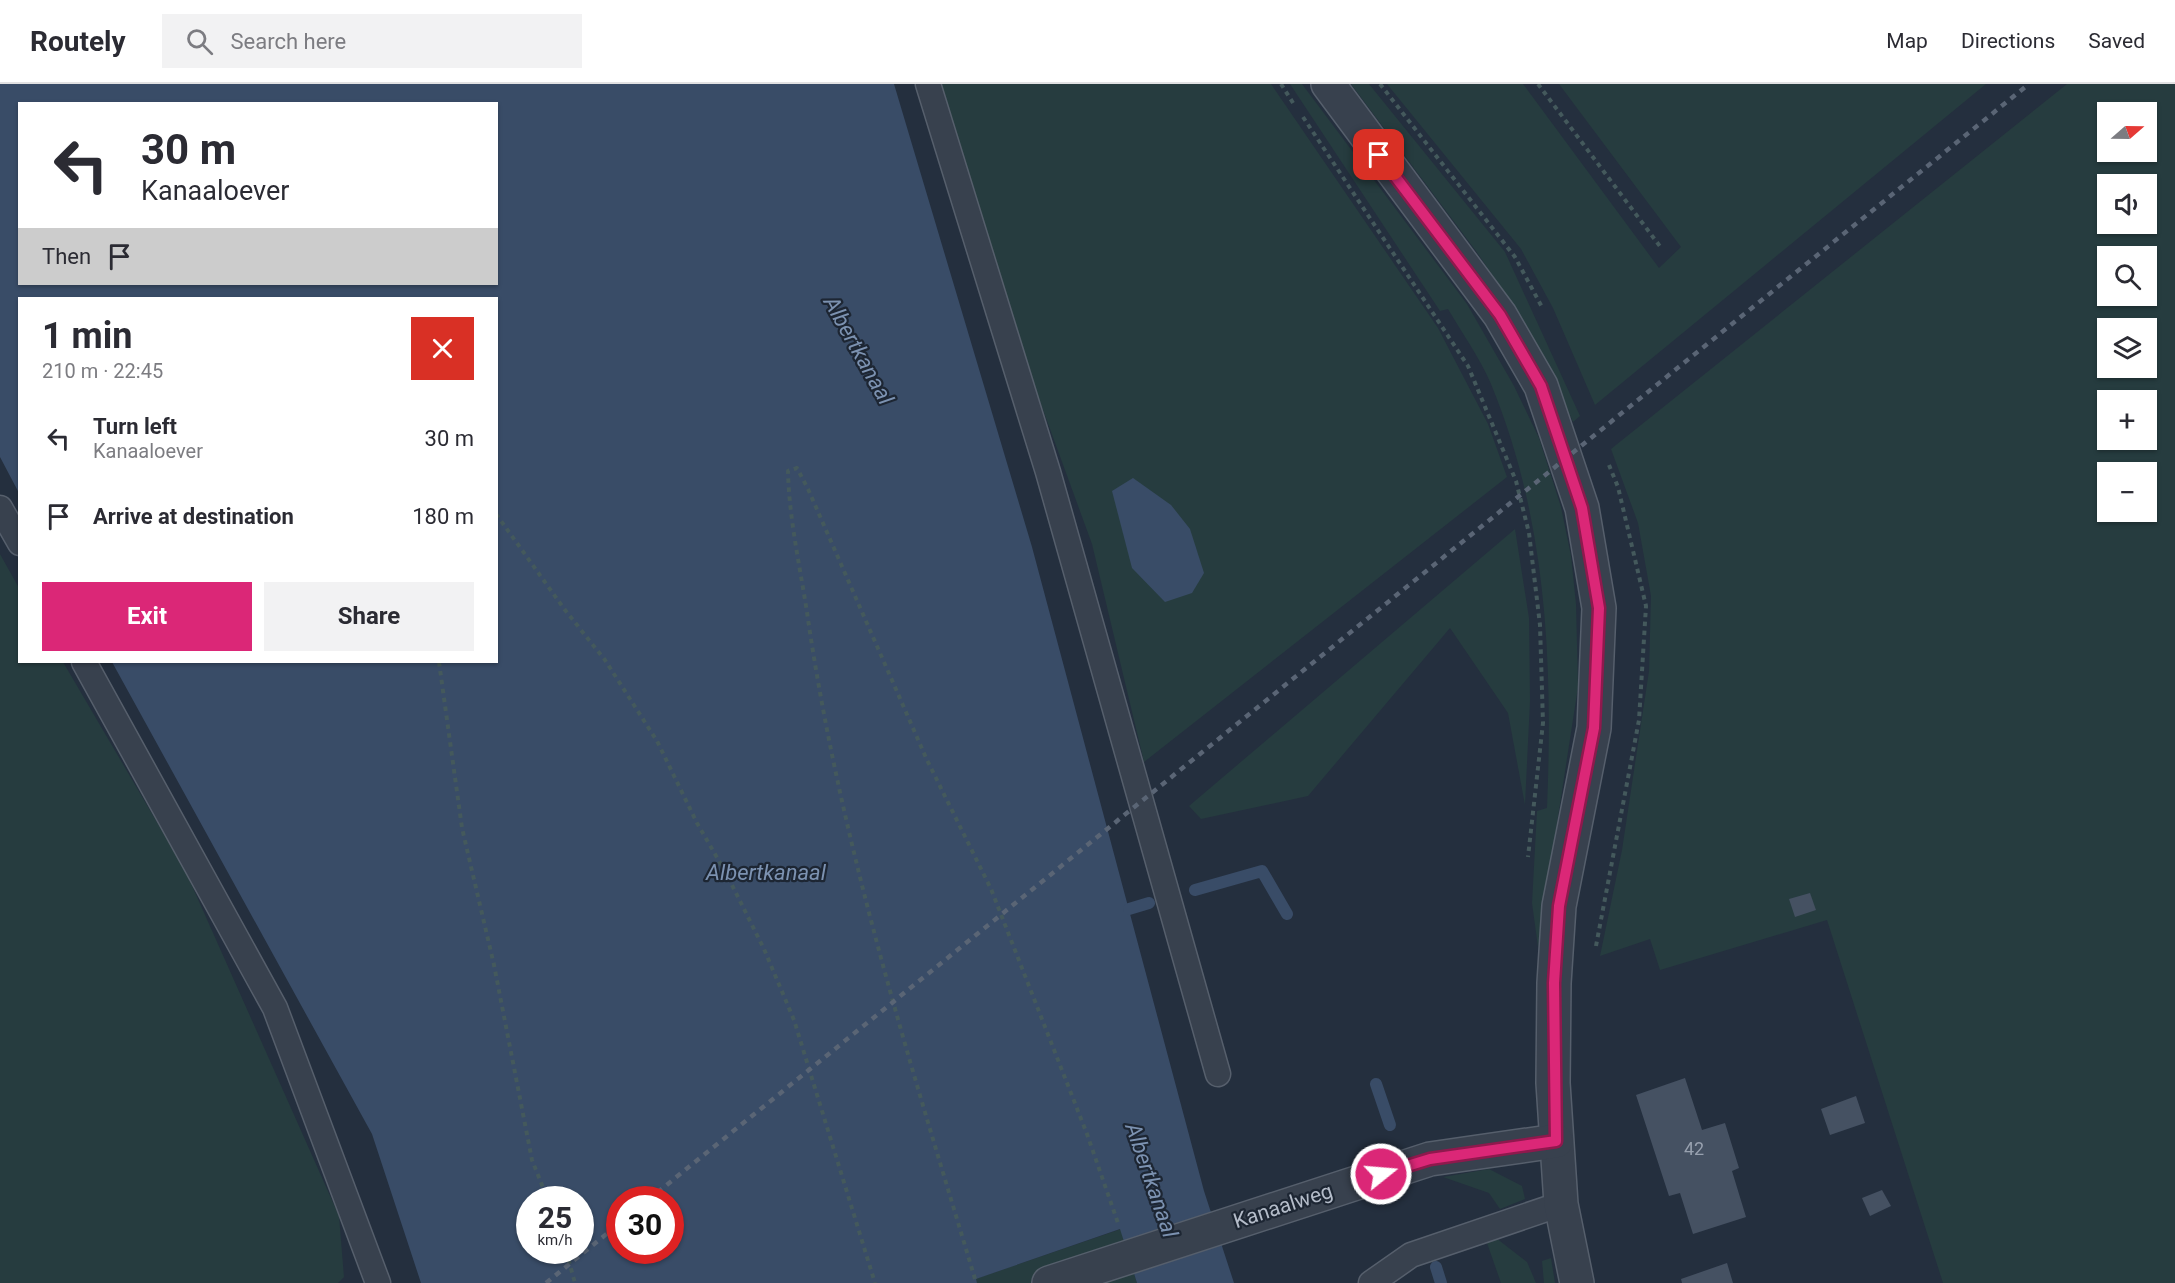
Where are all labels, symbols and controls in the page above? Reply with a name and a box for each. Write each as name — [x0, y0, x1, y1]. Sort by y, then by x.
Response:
search box — [162, 14, 582, 68]
text: Routely — [30, 25, 126, 58]
icon: search — [183, 25, 216, 58]
text: Search here — [231, 29, 346, 54]
text: Map — [1886, 29, 1928, 53]
text: Directions — [1961, 29, 2055, 53]
text: Saved — [2088, 29, 2145, 53]
north arrow — [2097, 102, 2157, 162]
map controls — [2097, 102, 2157, 522]
text: 30 m — [141, 125, 236, 174]
icon: left — [42, 126, 120, 204]
pin — [1353, 129, 1404, 180]
icon: arrive — [1362, 138, 1395, 171]
button: sound — [2097, 174, 2157, 234]
text: Kanaaloever — [141, 175, 289, 207]
icon: arrive — [103, 240, 136, 273]
text: Then — [42, 244, 91, 269]
button: search — [2097, 246, 2157, 306]
water label: Albertkanaal — [818, 291, 899, 409]
text: 1 min — [42, 315, 133, 357]
button: close — [411, 317, 474, 380]
button: layers — [2097, 318, 2157, 378]
text: 210 m · 22:45 — [42, 359, 163, 383]
button: + — [2097, 390, 2157, 450]
text: Turn left — [93, 414, 177, 439]
icon: left — [42, 422, 75, 455]
text: 30 m — [425, 426, 474, 451]
text: Kanaaloever — [93, 439, 203, 463]
button: − — [2097, 462, 2157, 522]
icon: arrive — [42, 500, 75, 533]
text: Arrive at destination — [93, 504, 294, 529]
text: 180 m — [412, 504, 474, 529]
button: Exit — [42, 582, 252, 651]
button: Share — [264, 582, 474, 651]
water label: Albertkanaal — [705, 860, 827, 885]
water label: Albertkanaal — [1120, 1119, 1183, 1242]
house number: 42 — [1684, 1138, 1704, 1159]
position arrow — [1349, 1142, 1413, 1206]
street label: Kanaalweg — [1230, 1179, 1336, 1233]
speed limit sign: 30 — [606, 1186, 684, 1264]
text: 25 — [538, 1200, 572, 1235]
text: km/h — [537, 1231, 573, 1249]

